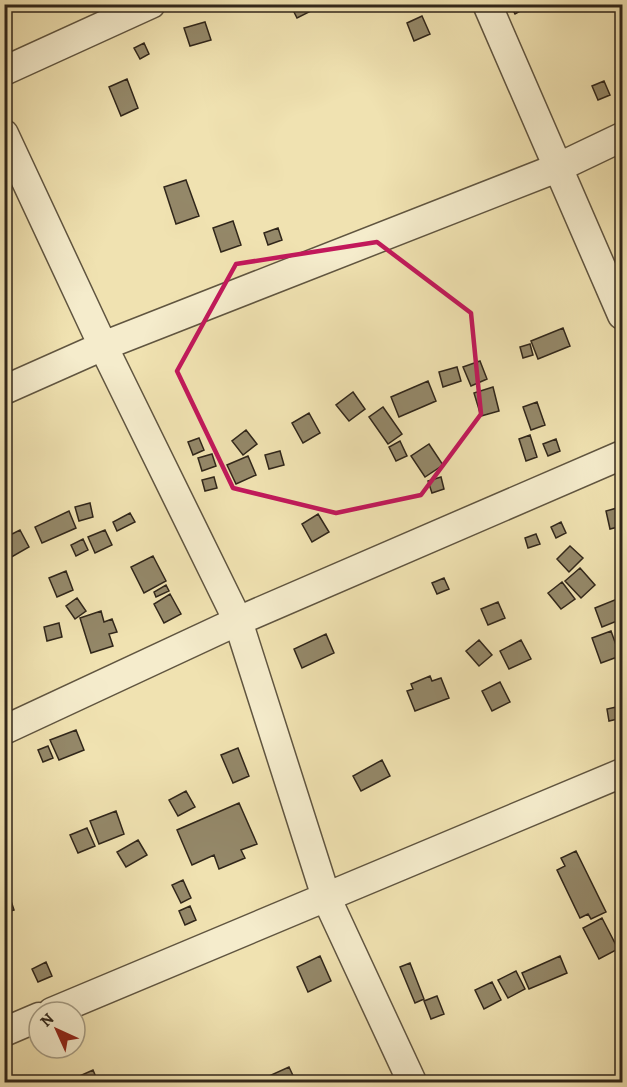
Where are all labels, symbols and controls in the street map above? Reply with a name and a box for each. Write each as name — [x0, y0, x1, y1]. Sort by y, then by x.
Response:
north arrow — [27, 1000, 87, 1060]
text: N — [35, 1008, 59, 1032]

